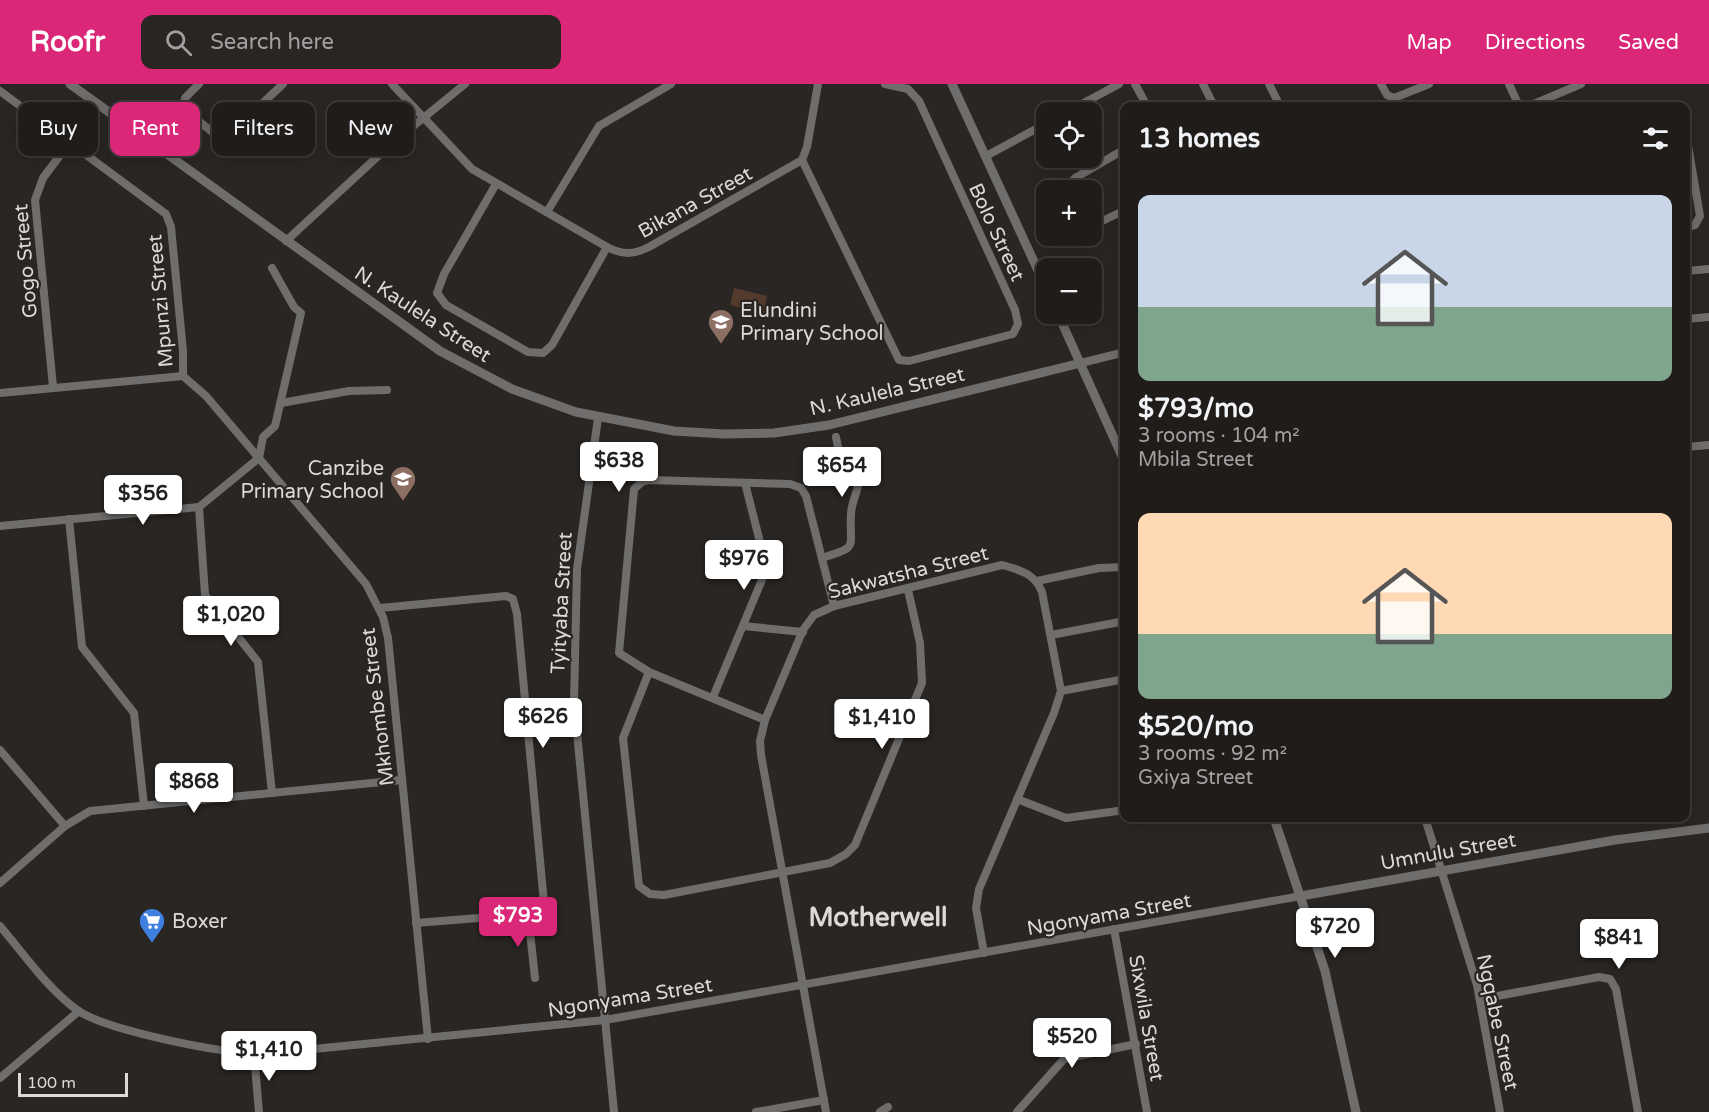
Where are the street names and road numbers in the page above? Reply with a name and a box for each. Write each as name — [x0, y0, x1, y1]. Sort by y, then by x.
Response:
street label: Bikana Street — [634, 162, 757, 244]
street label: Bolo Street — [963, 180, 1029, 286]
street label: Gogo Street — [9, 203, 43, 319]
street label: Mpunzi Street — [143, 233, 179, 368]
street label: N. Kaulela Street — [350, 262, 496, 368]
street label: N. Kaulela Street — [808, 362, 967, 421]
street label: Tyityaba Street — [546, 531, 578, 675]
street label: Sakwatsha Street — [826, 541, 991, 604]
street label: Mkhombe Street — [356, 626, 400, 787]
street label: Umnulu Street — [1379, 828, 1518, 876]
street label: Ngonyama Street — [1025, 889, 1194, 941]
street label: Ngqabe Street — [1471, 952, 1523, 1093]
street label: Sixwila Street — [1123, 953, 1169, 1083]
street label: Ngonyama Street — [546, 973, 715, 1023]

